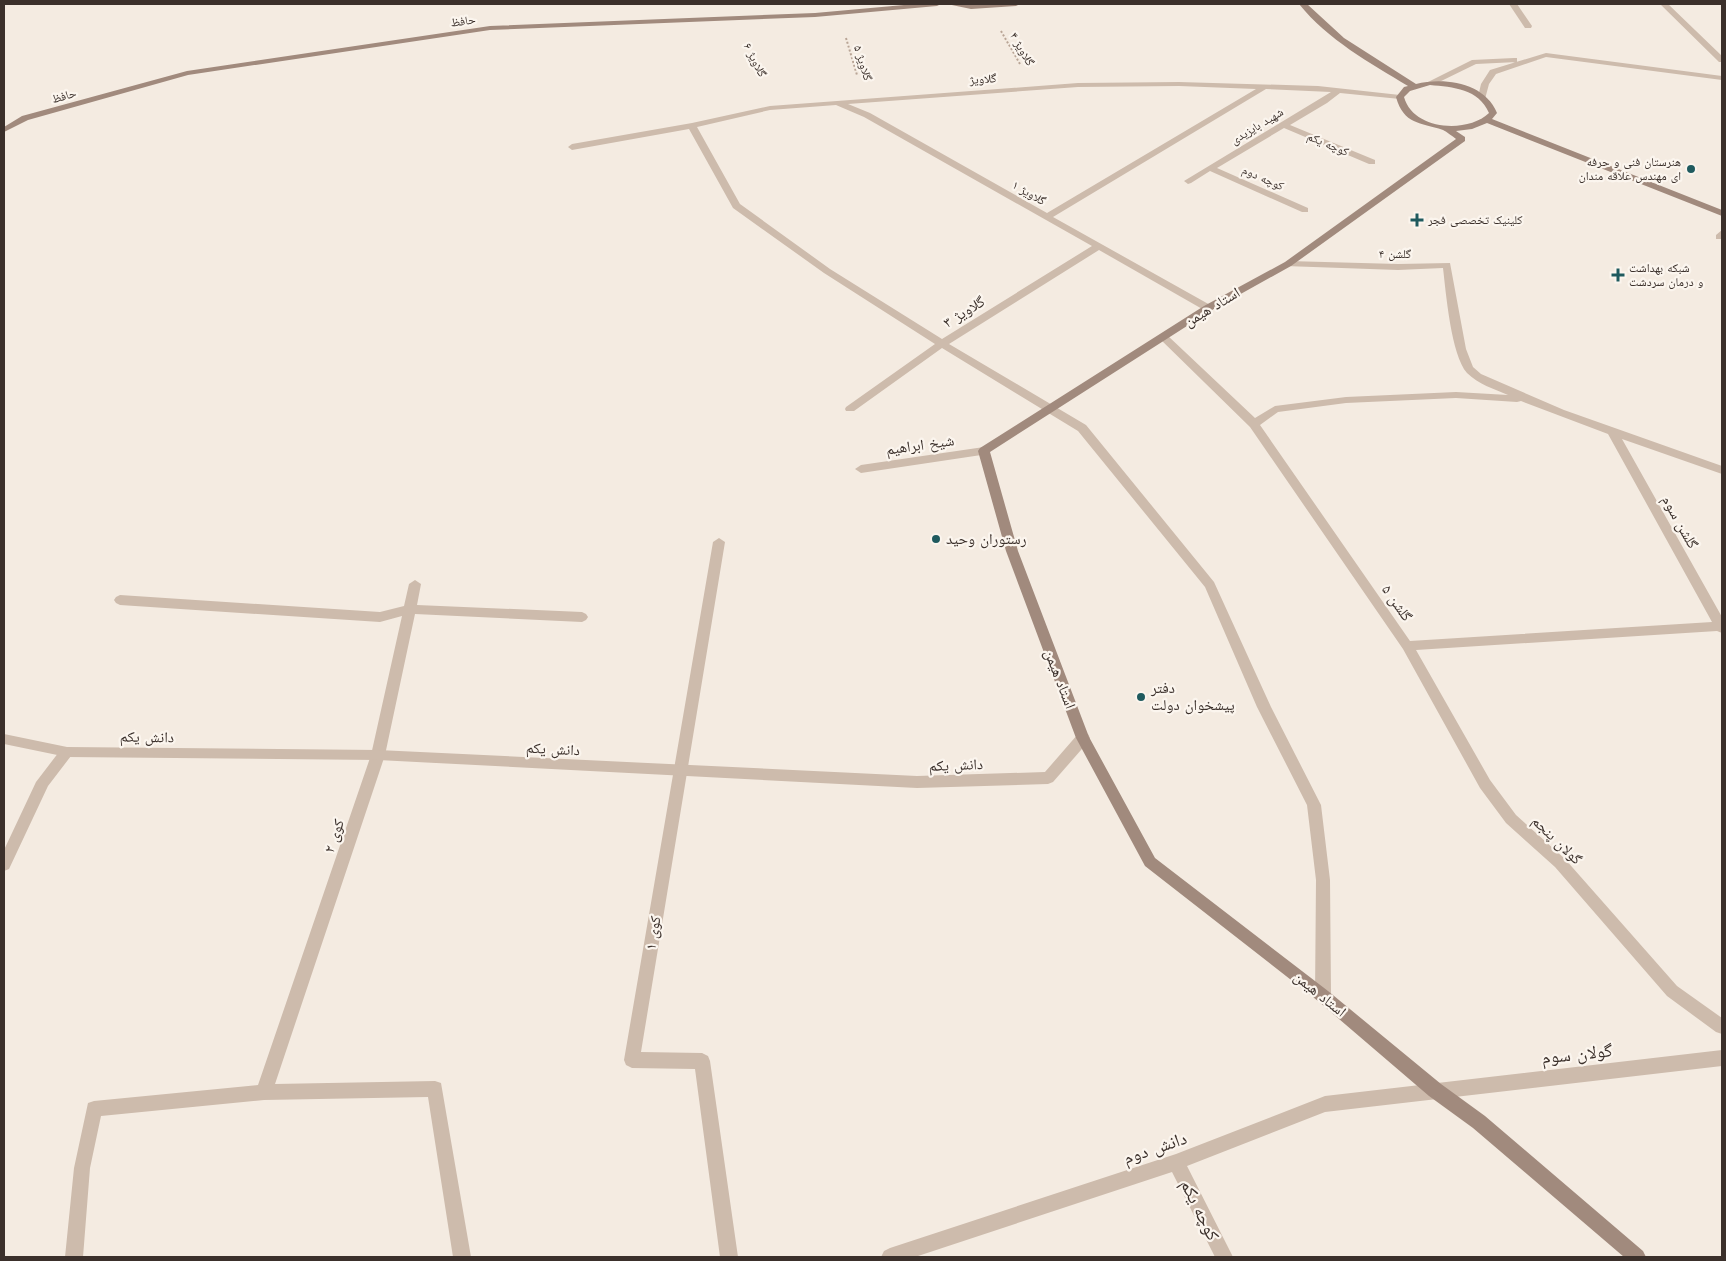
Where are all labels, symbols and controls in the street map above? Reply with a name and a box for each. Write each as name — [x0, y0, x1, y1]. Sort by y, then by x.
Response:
street label: حافظ — [450, 12, 477, 30]
street label: گلاویژ ۴ — [1007, 30, 1037, 68]
street label: گلاویژ ۶ — [740, 41, 769, 79]
street label: گلاویژ ۵ — [851, 44, 875, 83]
street label: گلاویژ — [968, 71, 997, 87]
street label: حافظ — [50, 86, 78, 106]
street label: شهید بایزیدی — [1228, 105, 1286, 148]
street label: کوچه یکم — [1305, 129, 1351, 160]
place label: هنرستان فنی و حرفه ای مهندس علاقه مندان — [1579, 155, 1681, 183]
street label: کوچه دوم — [1240, 163, 1286, 194]
marker: هنرستان فنی و حرفه ای مهندس علاقه مندان — [1685, 163, 1697, 175]
street label: گلاویژ ۱ — [1010, 178, 1048, 208]
marker: کلینیک تخصصی فجر — [1410, 213, 1424, 227]
place label: کلینیک تخصصی فجر — [1427, 213, 1522, 227]
street label: گلشن ۴ — [1379, 247, 1411, 261]
place label: شبکه بهداشت و درمان سردشت — [1629, 261, 1703, 289]
marker: شبکه بهداشت و درمان سردشت — [1611, 268, 1625, 282]
street label: استاد هیمن — [1181, 283, 1244, 332]
street label: گلاویژ ۳ — [940, 292, 988, 332]
street label: شیخ ابراهیم — [885, 431, 956, 460]
street label: گلشن سوم — [1657, 492, 1702, 553]
place label: رستوران وحید — [946, 530, 1027, 549]
marker: رستوران وحید — [930, 533, 942, 545]
street label: گلشن ۵ — [1377, 581, 1416, 626]
street label: استاد هیمن — [1040, 647, 1080, 712]
place label: دفتر پیشخوان دولت — [1150, 679, 1235, 715]
marker: دفتر پیشخوان دولت — [1135, 691, 1147, 703]
street label: دانش یکم — [120, 728, 174, 747]
street label: دانش یکم — [525, 739, 581, 760]
street label: دانش یکم — [929, 755, 983, 776]
street label: گولان پنجم — [1528, 812, 1586, 869]
street label: کوی ۲ — [320, 817, 349, 856]
street label: کوی ۱ — [641, 915, 666, 952]
street label: استاد هیمن — [1290, 968, 1350, 1021]
street label: گولان سوم — [1541, 1039, 1614, 1070]
street label: دانش دوم — [1120, 1127, 1190, 1170]
street label: کوچه یکم — [1175, 1176, 1224, 1245]

